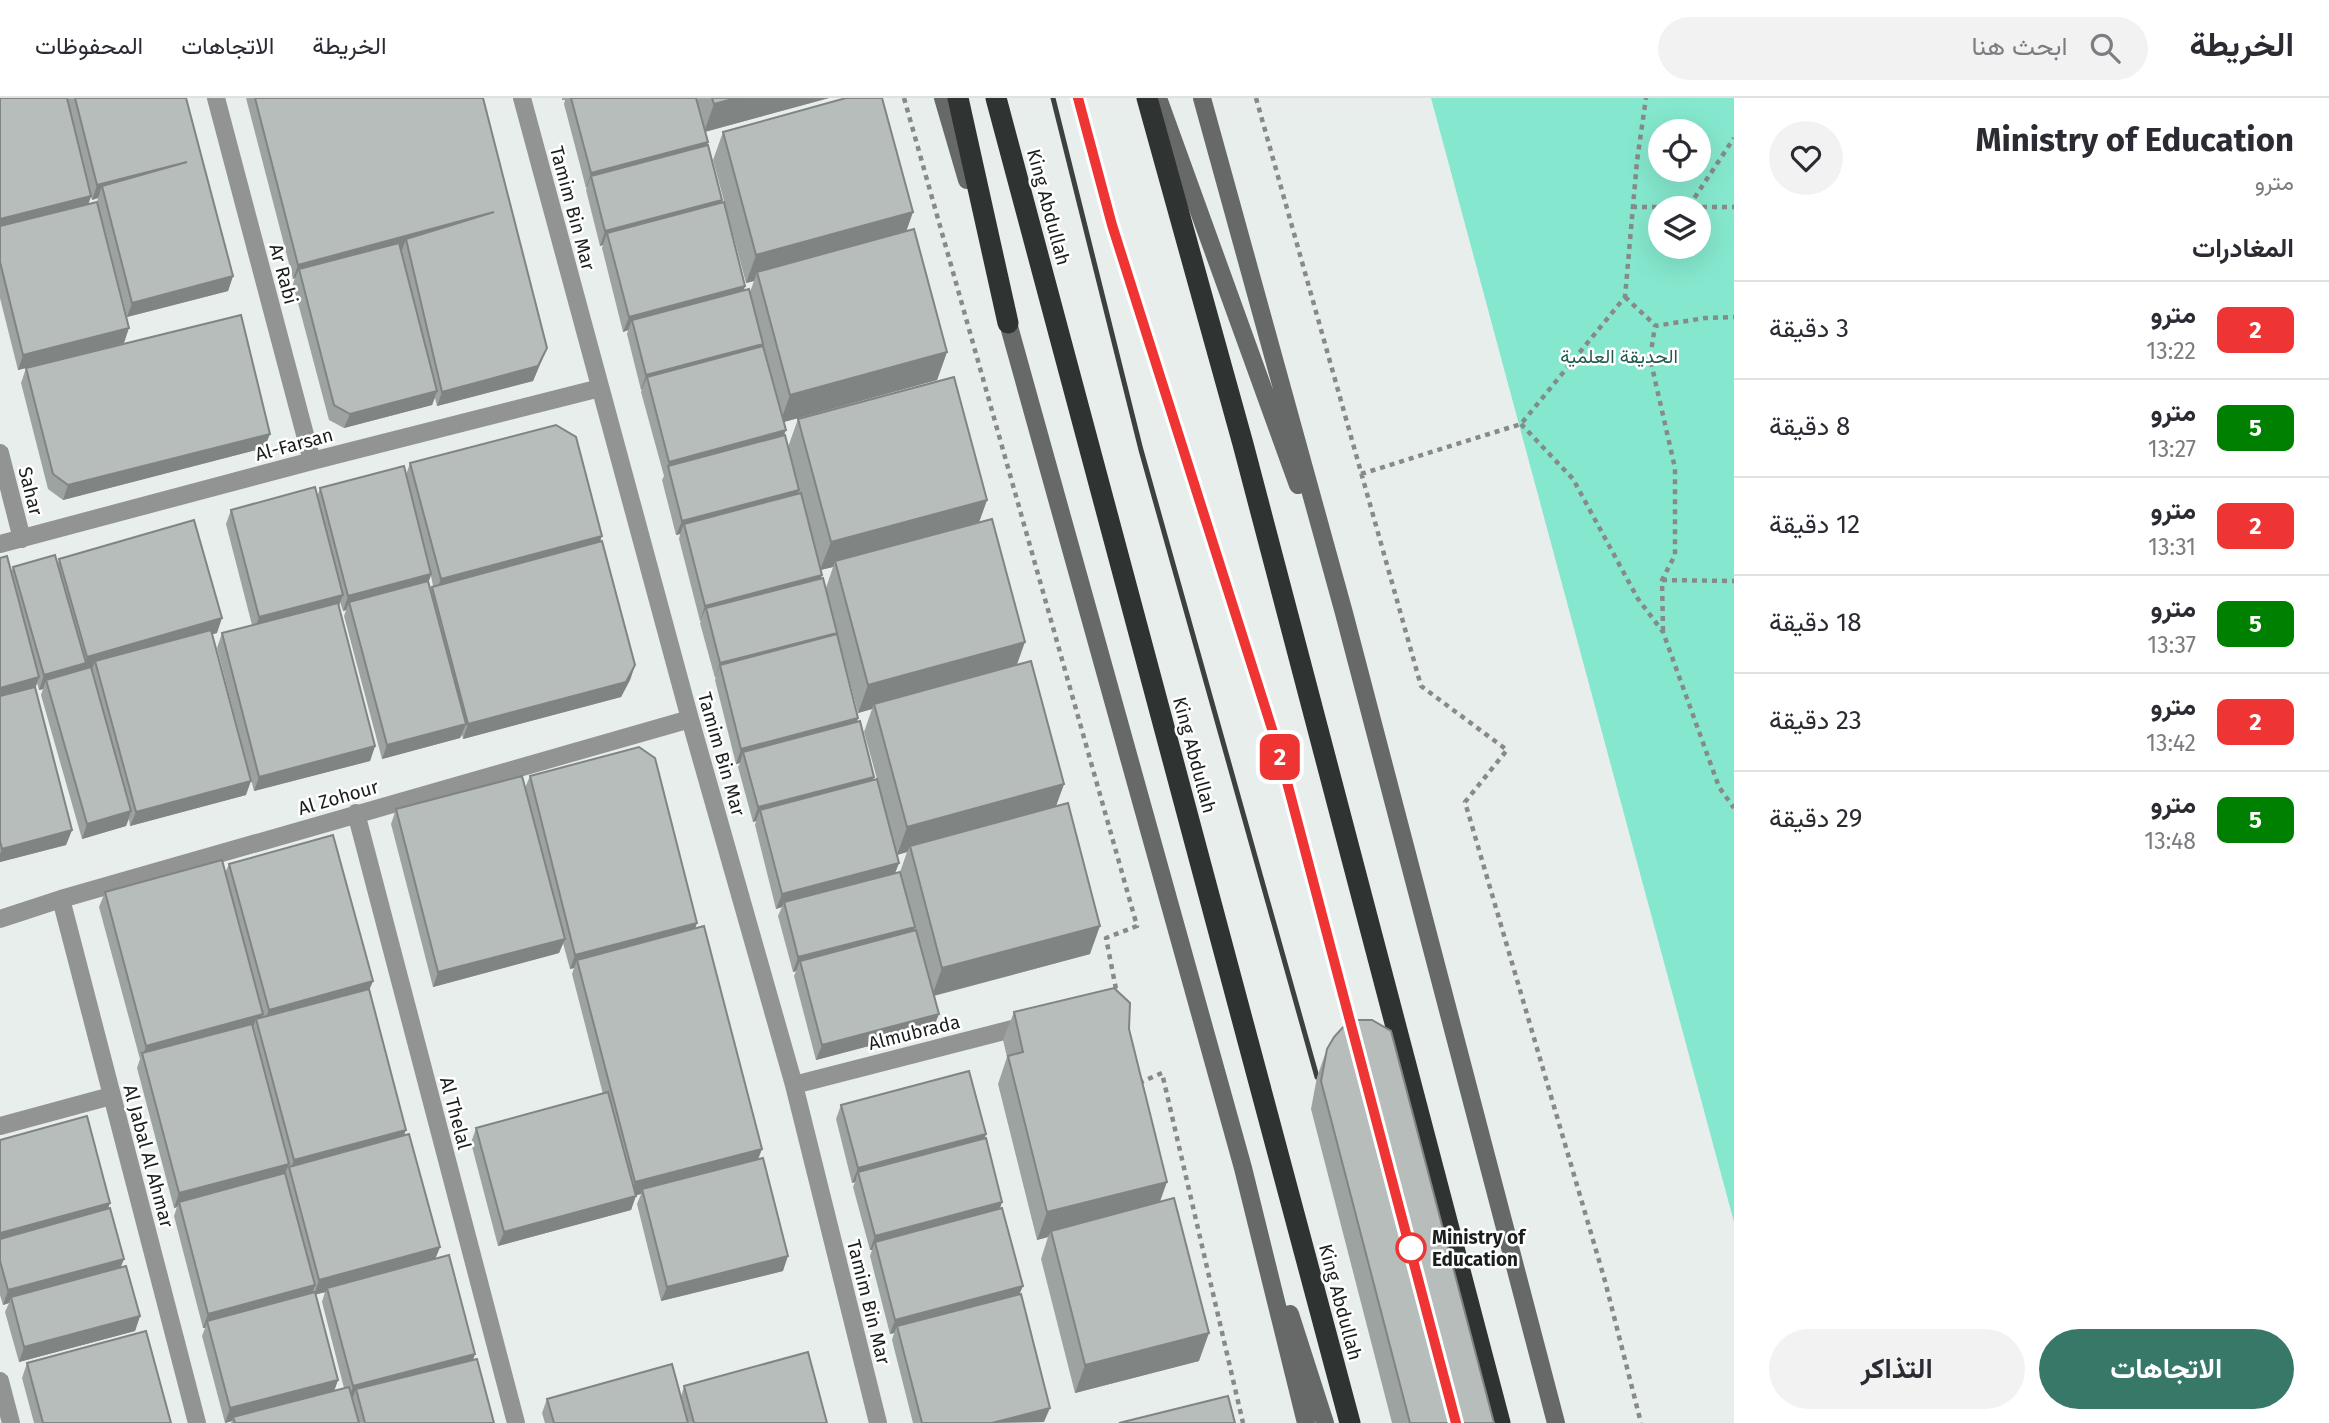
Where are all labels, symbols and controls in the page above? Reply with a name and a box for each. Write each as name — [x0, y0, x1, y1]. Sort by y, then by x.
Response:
search box — [1658, 17, 2148, 80]
text: الخريطة — [2190, 25, 2294, 65]
icon: search — [2086, 29, 2124, 67]
text: ابحث هنا — [1971, 31, 2068, 62]
text: المحفوظات — [35, 32, 143, 60]
text: الاتجاهات — [181, 32, 274, 60]
text: الخريطة — [312, 32, 387, 60]
map controls — [1648, 119, 1711, 259]
button: locate — [1648, 119, 1711, 182]
text: Ministry of Education — [1975, 120, 2294, 160]
button: heart — [1769, 121, 1843, 195]
street label: Tamim Bin Mar — [545, 143, 600, 273]
street label: King Abdullah — [1022, 146, 1075, 268]
text: مترو — [2255, 168, 2294, 196]
button: layers — [1648, 196, 1711, 259]
text: المغادرات — [2192, 233, 2294, 264]
street label: Ar Rabi — [264, 241, 303, 307]
text: مترو — [2151, 299, 2196, 330]
text: 3 دقيقة — [1769, 313, 1849, 344]
text: 2 — [2249, 316, 2262, 344]
text: 13:22 — [2146, 337, 2196, 365]
park label: الحديقة العلمية — [1560, 345, 1678, 368]
text: مترو — [2151, 397, 2196, 428]
text: 8 دقيقة — [1769, 411, 1850, 442]
text: 5 — [2249, 414, 2262, 442]
street label: Al-Farsan — [253, 423, 336, 466]
text: 13:27 — [2148, 435, 2196, 463]
street label: Sahar — [13, 464, 48, 519]
text: مترو — [2151, 495, 2196, 526]
text: 12 دقيقة — [1769, 509, 1860, 540]
text: 2 — [2249, 512, 2262, 540]
text: 13:31 — [2148, 533, 2196, 561]
text: مترو — [2151, 593, 2196, 624]
text: 18 دقيقة — [1769, 607, 1862, 638]
text: 5 — [2249, 610, 2262, 638]
text: 13:37 — [2147, 631, 2196, 659]
street label: Tamim Bin Mar — [693, 690, 750, 819]
text: مترو — [2151, 691, 2196, 722]
street label: King Abdullah — [1168, 694, 1221, 816]
text: 23 دقيقة — [1769, 705, 1862, 736]
text: 2 — [2249, 708, 2262, 736]
text: 13:42 — [2146, 729, 2196, 757]
line badge: 2 — [1257, 734, 1303, 780]
text: 2 — [1274, 743, 1286, 771]
street label: Al Zohour — [295, 775, 382, 820]
text: مترو — [2151, 789, 2196, 820]
text: 29 دقيقة — [1769, 803, 1862, 834]
text: 5 — [2249, 806, 2262, 834]
text: 13:48 — [2144, 827, 2196, 855]
street label: Almubrada — [866, 1010, 962, 1055]
street label: Al Thelal — [435, 1074, 476, 1152]
street label: Al Jabal Al Ahmar — [118, 1082, 179, 1231]
place label: Ministry of Education — [1432, 1226, 1527, 1271]
marker: Ministry of Education — [1396, 1233, 1426, 1263]
street label: Tamim Bin Mar — [842, 1237, 895, 1368]
street label: King Abdullah — [1314, 1241, 1367, 1363]
button: التذاكر — [1769, 1329, 2025, 1409]
button: الاتجاهات — [2039, 1329, 2294, 1409]

